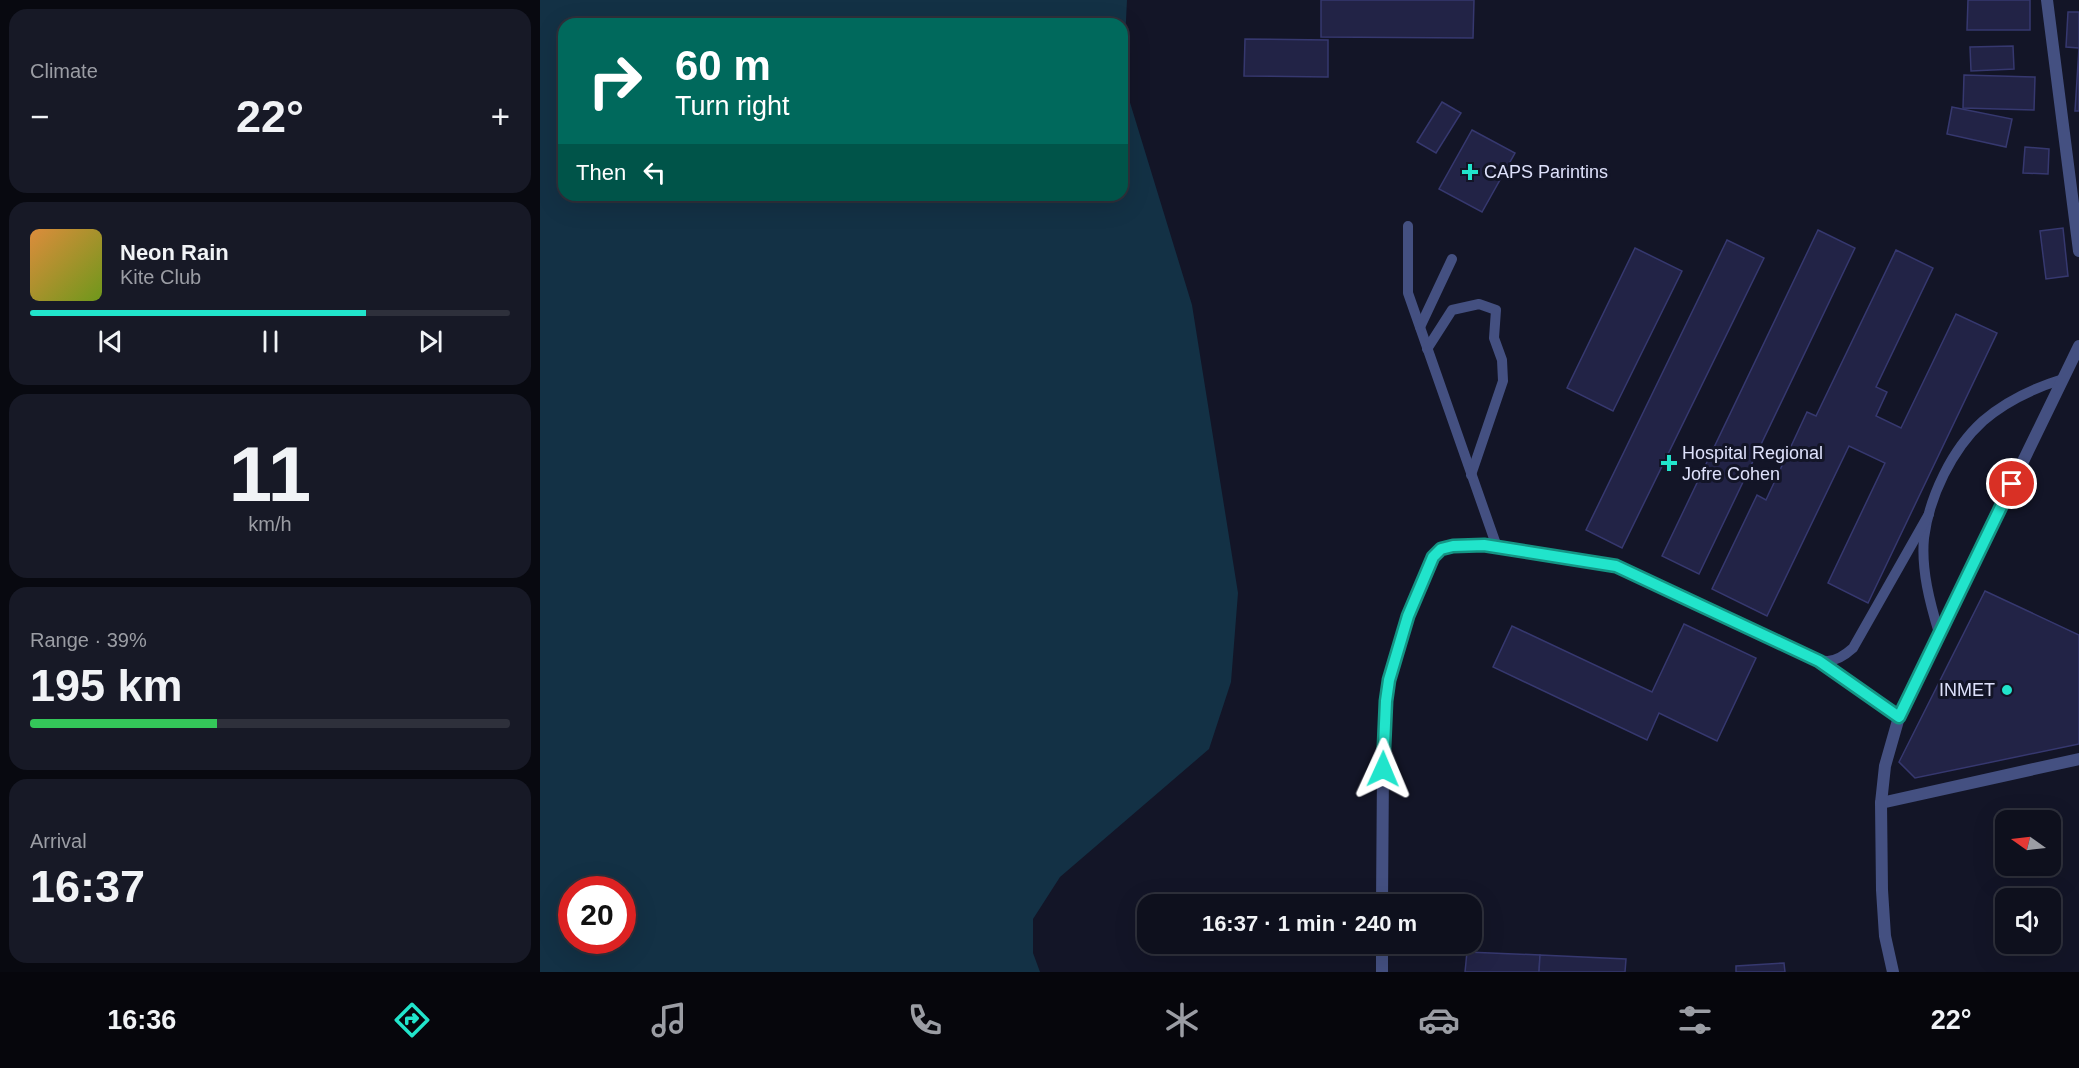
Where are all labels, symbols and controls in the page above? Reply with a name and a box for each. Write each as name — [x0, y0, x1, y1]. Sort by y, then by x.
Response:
icon: right — [576, 42, 654, 120]
text: 60 m — [675, 42, 771, 89]
text: Climate — [30, 60, 98, 82]
text: 22° — [236, 91, 304, 142]
text: Turn right — [675, 91, 790, 121]
text: − — [30, 98, 49, 135]
text: + — [491, 98, 510, 135]
icon: left — [638, 156, 671, 189]
text: Then — [576, 160, 626, 185]
place label: CAPS Parintins — [1484, 162, 1608, 182]
marker: CAPS Parintins — [1461, 163, 1479, 181]
text: Neon Rain — [120, 240, 229, 265]
text: Kite Club — [120, 266, 201, 288]
icon: previous — [94, 325, 127, 358]
icon: pause — [254, 325, 287, 358]
icon: next — [414, 325, 447, 358]
text: 11 — [229, 430, 311, 518]
place label: Hospital Regional Jofre Cohen — [1682, 443, 1823, 484]
marker: Hospital Regional Jofre Cohen — [1660, 454, 1678, 472]
pin — [1986, 458, 2037, 509]
icon: arrive — [1995, 467, 2028, 500]
text: km/h — [248, 513, 292, 535]
text: Range · 39% — [30, 629, 147, 651]
text: 195 km — [30, 660, 183, 711]
place label: INMET — [1939, 680, 1995, 700]
marker: INMET — [2000, 683, 2014, 697]
position arrow — [1351, 737, 1415, 801]
north arrow — [1995, 810, 2061, 876]
map controls — [1995, 810, 2061, 954]
text: Arrival — [30, 830, 87, 852]
text: 16:37 — [30, 861, 145, 912]
speed limit sign: 20 — [558, 876, 636, 954]
button: sound — [1995, 888, 2061, 954]
text: 16:37 · 1 min · 240 m — [1202, 911, 1417, 936]
icon: directions — [391, 999, 433, 1041]
icon: music — [648, 999, 690, 1041]
icon: phone — [904, 999, 946, 1041]
icon: climate — [1161, 999, 1203, 1041]
icon: car — [1418, 999, 1460, 1041]
icon: filters — [1674, 999, 1716, 1041]
text: 16:36 — [107, 1005, 176, 1035]
text: 22° — [1931, 1005, 1972, 1035]

